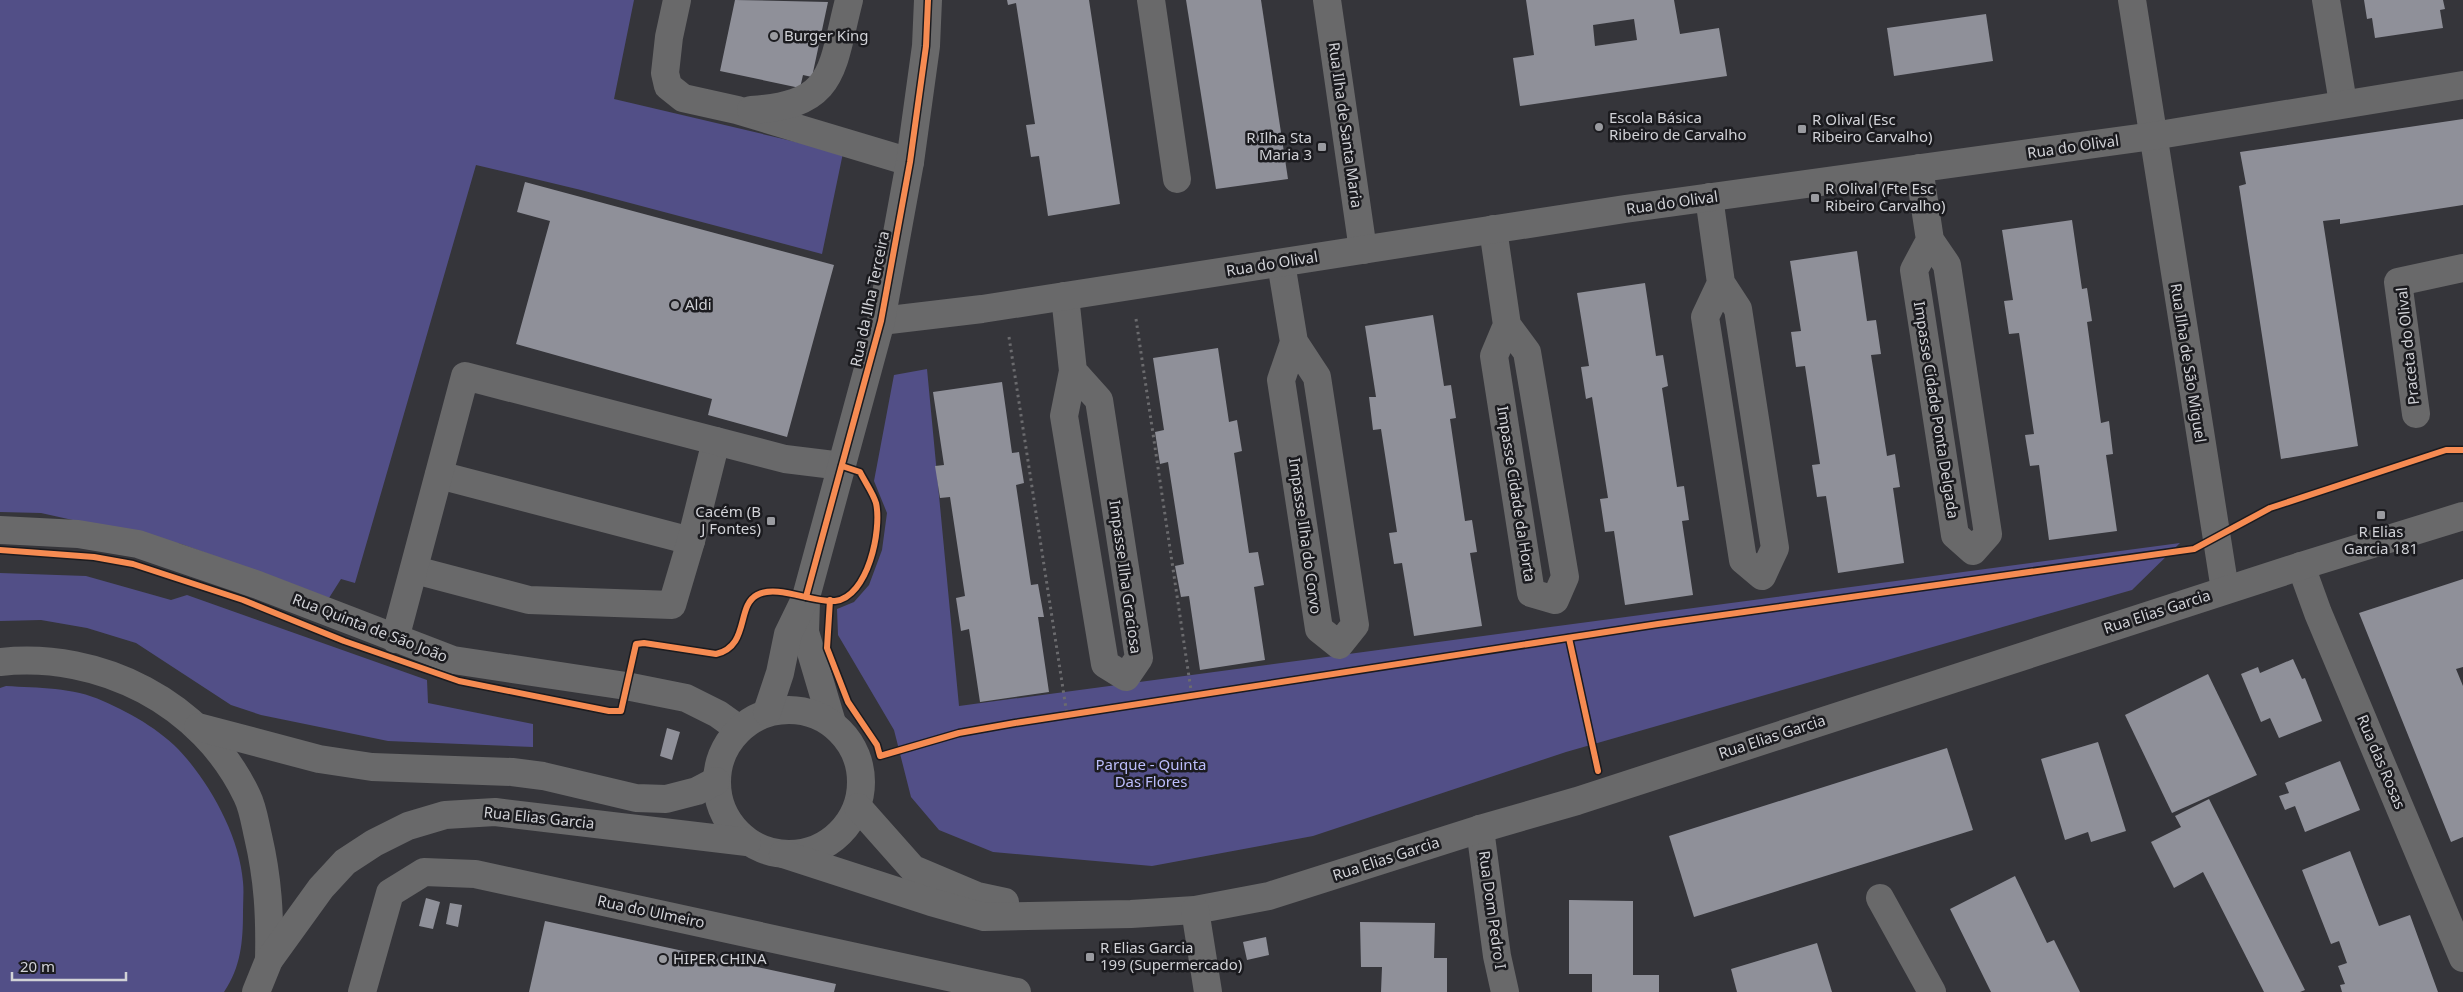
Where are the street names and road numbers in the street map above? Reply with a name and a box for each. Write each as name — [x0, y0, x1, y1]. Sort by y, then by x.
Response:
street label: Rua Ilha de Santa Maria — [1324, 41, 1368, 209]
street label: Rua do Olival — [2026, 130, 2120, 162]
street label: Rua do Olival — [1625, 186, 1719, 218]
street label: Rua da Ilha Terceira — [845, 229, 893, 369]
street label: Rua do Olival — [1225, 246, 1319, 280]
street label: Rua Ilha de São Miguel — [2167, 282, 2211, 444]
street label: Praceta do Olival — [2391, 286, 2423, 406]
street label: Impasse Cidade Ponta Delgada — [1910, 300, 1964, 520]
street label: Impasse Cidade da Horta — [1493, 404, 1541, 583]
street label: Impasse Ilha do Corvo — [1285, 456, 1327, 615]
street label: Impasse Ilha Graciosa — [1105, 499, 1147, 655]
street label: Rua Elias Garcia — [2101, 584, 2213, 638]
street label: Rua Quinta de São João — [290, 588, 451, 666]
street label: Rua Elias Garcia — [1716, 709, 1828, 763]
street label: Rua das Rosas — [2353, 711, 2411, 812]
street label: Rua Elias Garcia — [483, 801, 595, 833]
street label: Rua Elias Garcia — [1330, 831, 1442, 885]
street label: Rua Dom Pedro I — [1475, 849, 1511, 970]
street label: Rua do Ulmeiro — [596, 890, 707, 932]

